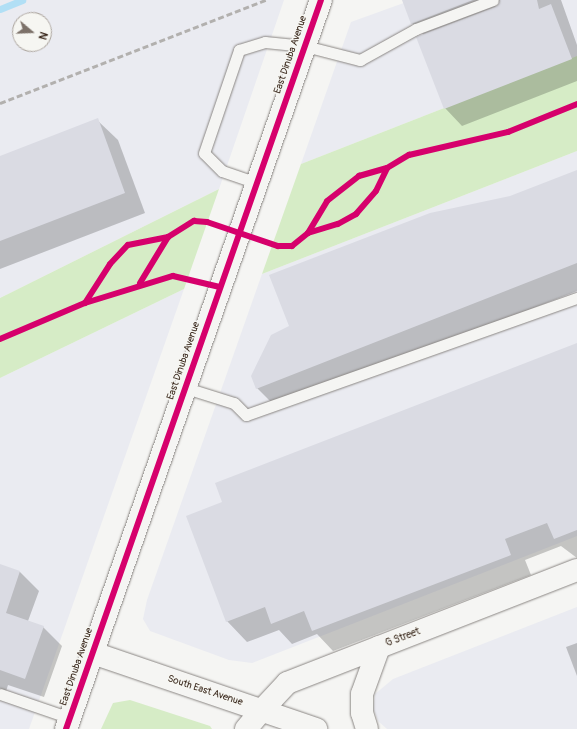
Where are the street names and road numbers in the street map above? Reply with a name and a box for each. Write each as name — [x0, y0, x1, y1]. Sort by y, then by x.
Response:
street label: East Dinuba Avenue — [272, 14, 310, 96]
street label: East Dinuba Avenue — [165, 320, 203, 402]
street label: East Dinuba Avenue — [58, 626, 96, 708]
street label: G Street — [384, 626, 422, 650]
street label: South East Avenue — [166, 673, 244, 709]

